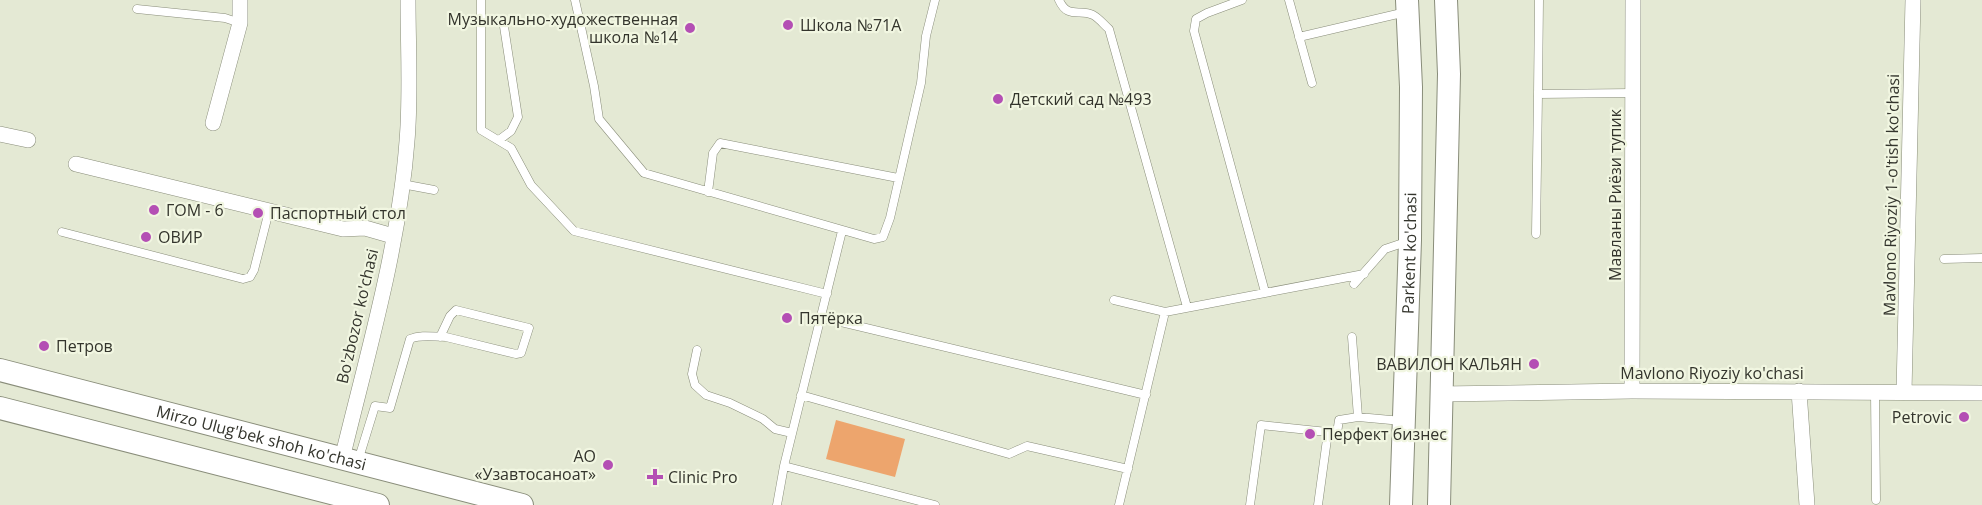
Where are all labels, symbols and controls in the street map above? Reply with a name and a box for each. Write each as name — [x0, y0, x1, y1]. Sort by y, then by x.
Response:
place label: Музыкально-художественная школа №14 — [448, 8, 678, 48]
place label: Школа №71А — [800, 14, 902, 36]
marker: Школа №71А — [781, 18, 795, 32]
marker: Музыкально-художественная школа №14 — [683, 21, 697, 35]
street label: Mavlono Riyoziy 1-o'tish ko'chasi — [1878, 74, 1904, 316]
place label: Детский сад №493 — [1010, 88, 1152, 110]
marker: Детский сад №493 — [991, 92, 1005, 106]
street label: Мавланы Риёзи тупик — [1604, 108, 1626, 281]
street label: Parkent ko'chasi — [1396, 192, 1421, 314]
place label: ГОМ - 6 — [166, 199, 224, 221]
place label: Паспортный стол — [270, 202, 406, 224]
marker: ГОМ - 6 — [147, 203, 161, 217]
marker: Паспортный стол — [251, 206, 265, 220]
place label: ОВИР — [158, 226, 203, 248]
marker: ОВИР — [139, 230, 153, 244]
street label: Bo'zbozor ko'chasi — [331, 246, 383, 386]
place label: Пятёрка — [799, 307, 863, 329]
marker: Пятёрка — [780, 311, 794, 325]
place label: Петров — [56, 335, 113, 357]
marker: Петров — [37, 339, 51, 353]
place label: ВАВИЛОН КАЛЬЯН — [1376, 353, 1522, 375]
marker: ВАВИЛОН КАЛЬЯН — [1527, 357, 1541, 371]
street label: Mavlono Riyoziy ko'chasi — [1620, 362, 1804, 384]
street label: Mirzo Ulug'bek shoh ko'chasi — [154, 400, 369, 475]
place label: Petrovic — [1892, 406, 1952, 428]
marker: Petrovic — [1957, 410, 1971, 424]
place label: Перфект бизнес — [1322, 423, 1447, 445]
marker: Перфект бизнес — [1303, 427, 1317, 441]
place label: АО «Узавтосаноат» — [475, 445, 596, 485]
marker: АО «Узавтосаноат» — [601, 458, 615, 472]
place label: Clinic Pro — [668, 466, 738, 488]
marker: Clinic Pro — [646, 468, 664, 486]

